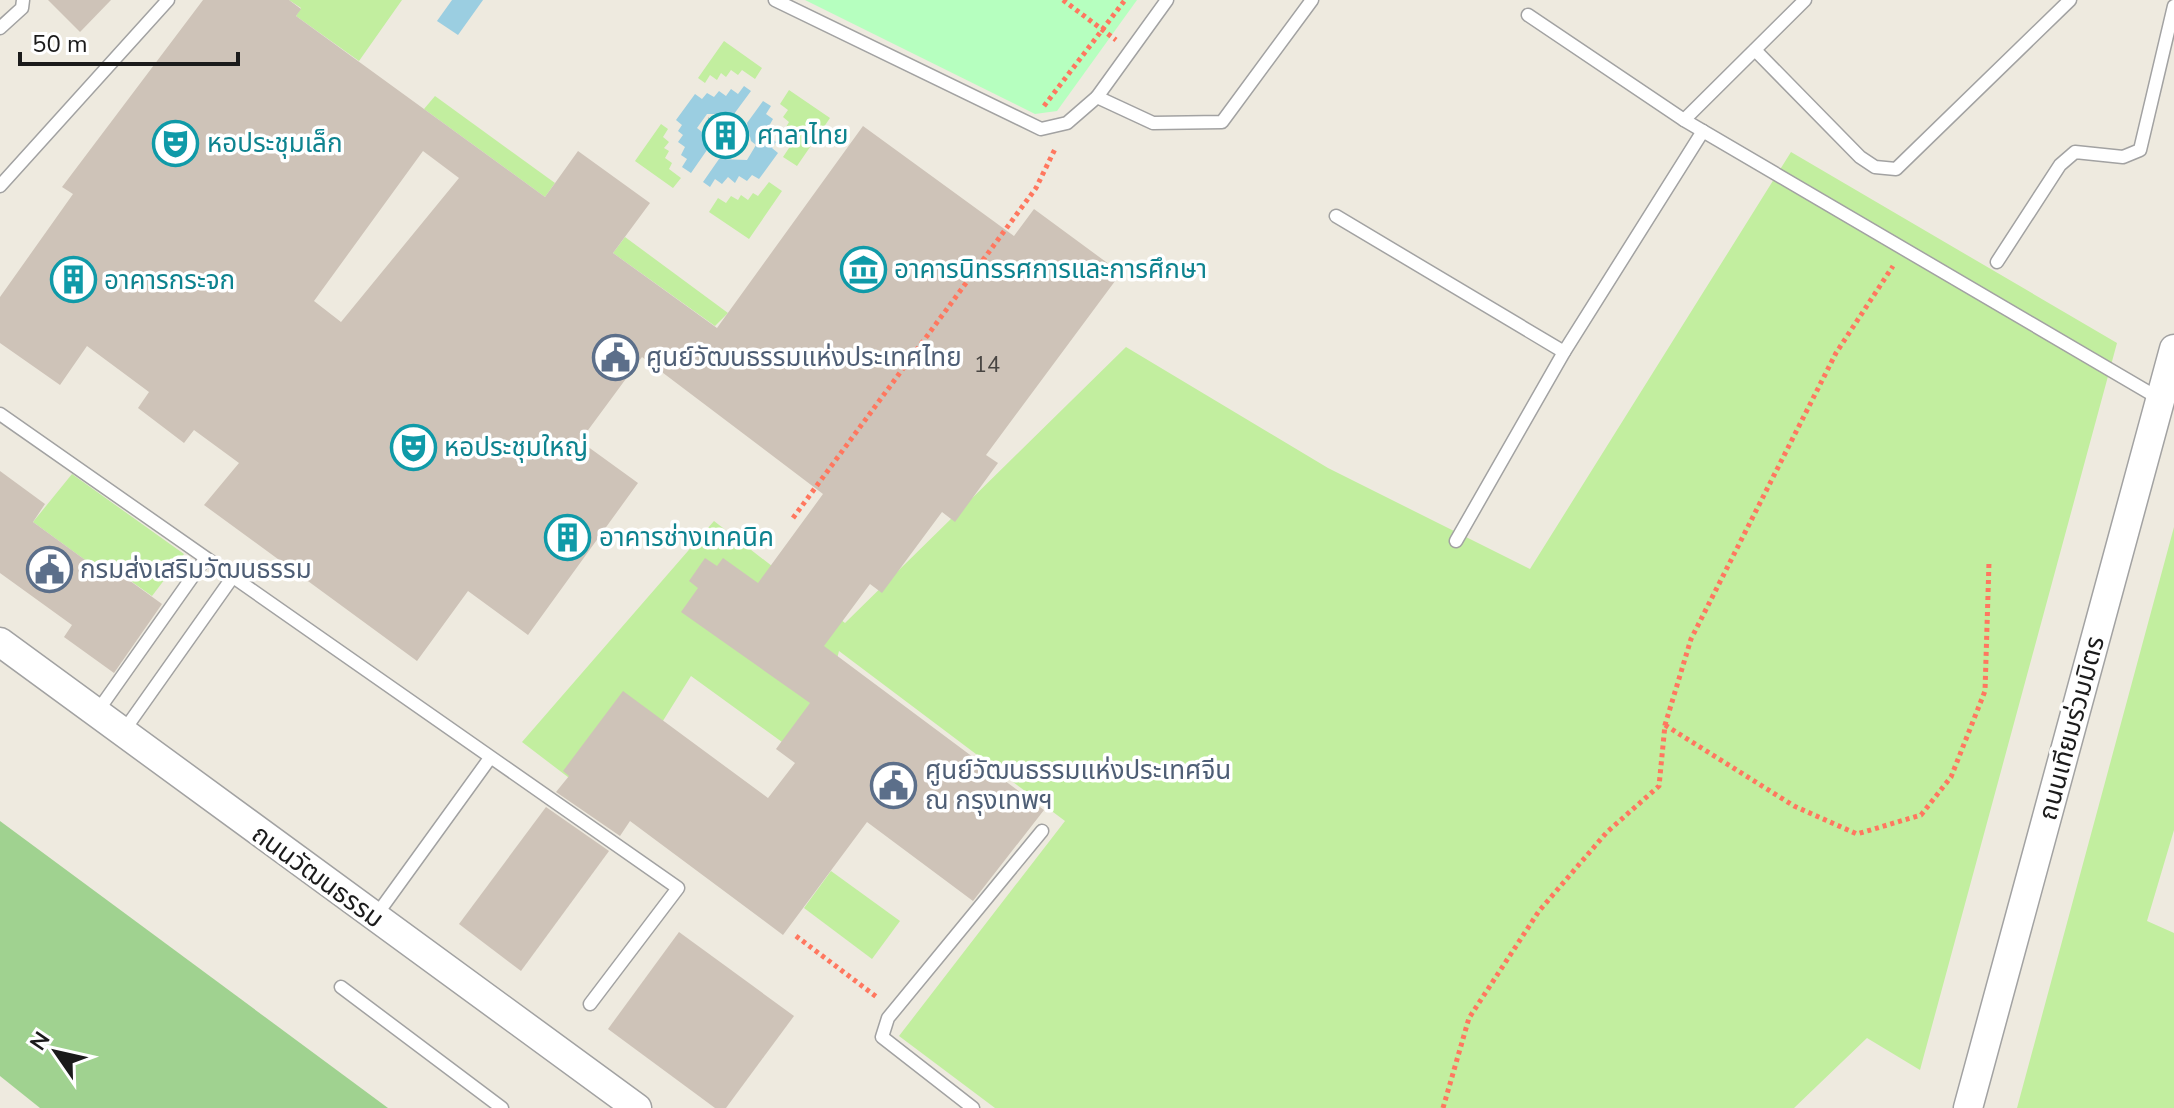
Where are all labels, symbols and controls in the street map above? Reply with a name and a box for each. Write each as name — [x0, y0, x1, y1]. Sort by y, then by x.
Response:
scale bar — [20, 16, 238, 66]
text: 50 m — [32, 28, 88, 60]
building icon: ศาลาไทย — [702, 111, 750, 159]
place label: ศาลาไทย — [757, 118, 848, 153]
theatre icon: หอประชุมเล็ก — [152, 119, 200, 167]
place label: หอประชุมเล็ก — [207, 126, 343, 161]
museum icon: อาคารนิทรรศการและการศึกษา — [839, 245, 887, 293]
place label: อาคารนิทรรศการและการศึกษา — [894, 252, 1207, 287]
building icon: อาคารกระจก — [49, 256, 97, 304]
place label: อาคารกระจก — [104, 263, 235, 298]
public building icon: ศูนย์วัฒนธรรมแห่งประเทศไทย — [591, 333, 639, 381]
place label: ศูนย์วัฒนธรรมแห่งประเทศไทย — [646, 340, 962, 375]
house number: 14 — [974, 350, 1000, 380]
theatre icon: หอประชุมใหญ่ — [389, 423, 437, 471]
place label: หอประชุมใหญ่ — [444, 430, 588, 465]
building icon: อาคารช่างเทคนิค — [544, 513, 592, 561]
place label: อาคารช่างเทคนิค — [599, 520, 774, 555]
public building icon: กรมส่งเสริมวัฒนธรรม — [25, 545, 73, 593]
place label: กรมส่งเสริมวัฒนธรรม — [80, 552, 312, 587]
street label: ถนนเทียมร่วมมิตร — [2030, 632, 2113, 824]
place label: ศูนย์วัฒนธรรมแห่งประเทศจีน ณ กรุงเทพฯ — [925, 753, 1231, 818]
public building icon: ศูนย์วัฒนธรรมแห่งประเทศจีน ณ กรุงเทพฯ — [870, 761, 918, 809]
street label: ถนนวัฒนธรรม — [245, 817, 391, 936]
north arrow — [16, 1012, 96, 1092]
text: N — [23, 1026, 57, 1057]

